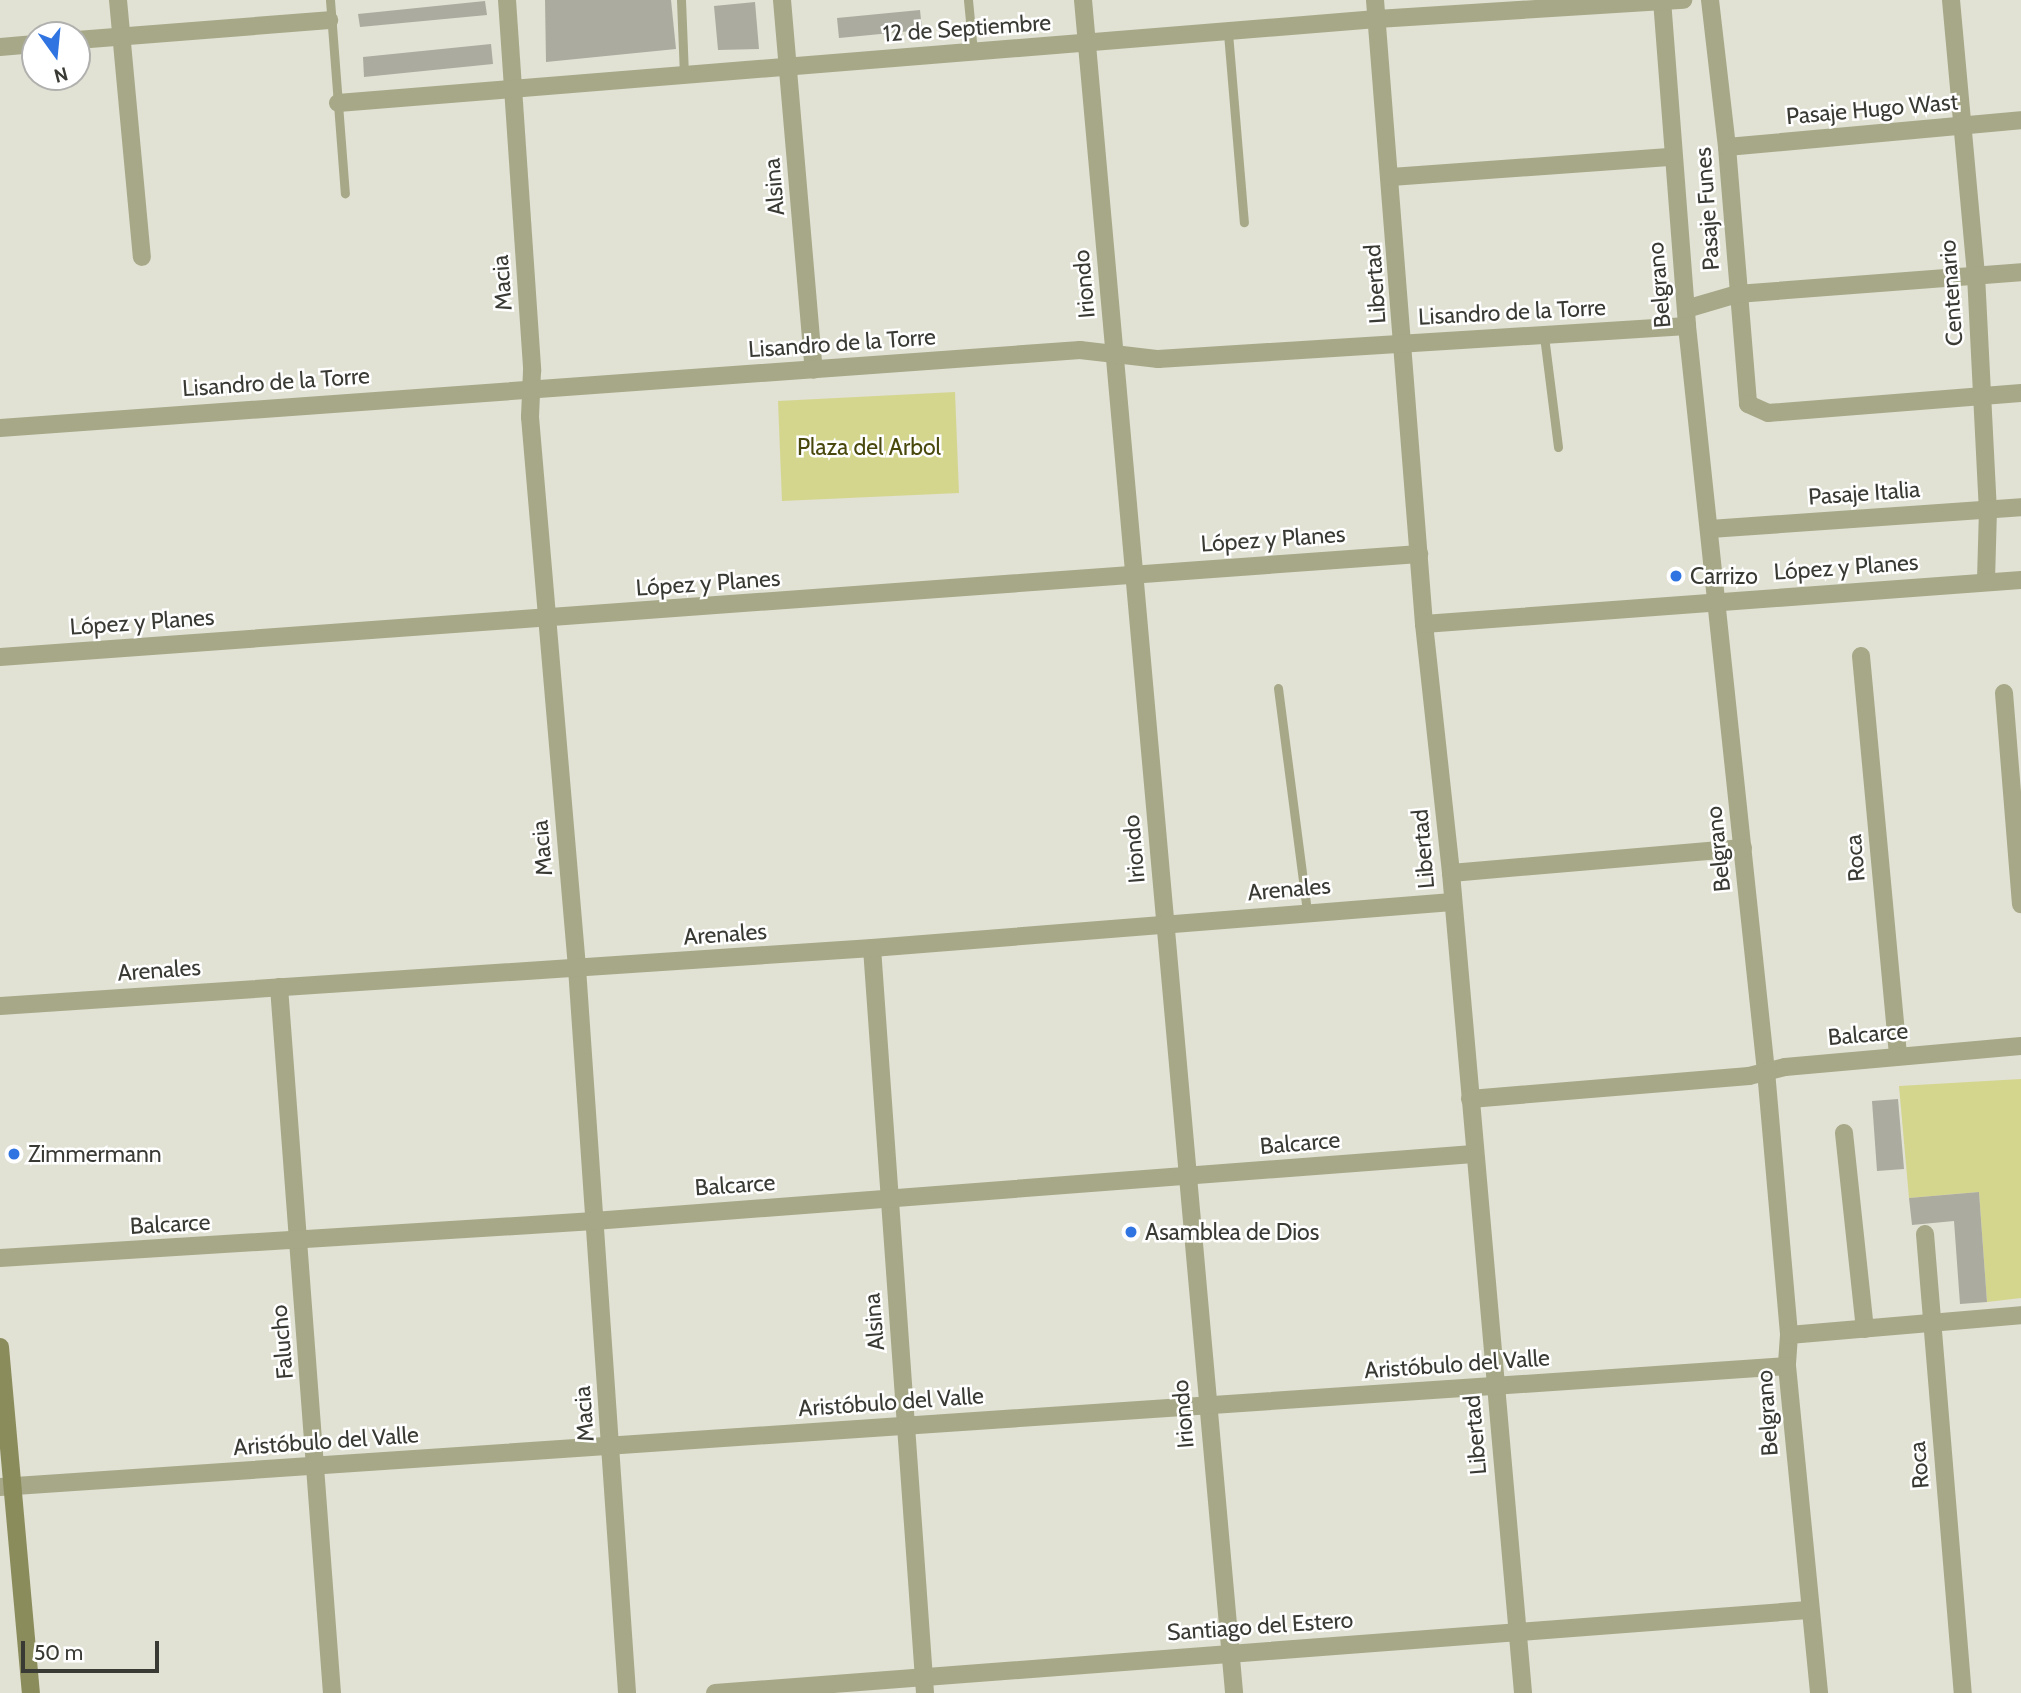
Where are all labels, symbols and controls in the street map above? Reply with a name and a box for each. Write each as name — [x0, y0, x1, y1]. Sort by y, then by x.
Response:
street label: 12 de Septiembre — [882, 8, 1052, 48]
north arrow — [21, 21, 91, 91]
text: N — [52, 62, 71, 88]
street label: Pasaje Hugo Wast — [1785, 88, 1959, 130]
street label: Pasaje Funes — [1689, 146, 1725, 272]
street label: Alsina — [758, 157, 790, 217]
street label: Centenario — [1934, 239, 1968, 347]
street label: Belgrano — [1642, 241, 1676, 329]
street label: Libertad — [1358, 243, 1392, 325]
street label: Iriondo — [1067, 249, 1101, 319]
street label: Macia — [486, 254, 518, 312]
street label: Lisandro de la Torre — [1417, 293, 1607, 331]
street label: Lisandro de la Torre — [747, 323, 937, 363]
street label: Lisandro de la Torre — [181, 362, 371, 402]
park label: Plaza del Arbol — [797, 433, 941, 461]
street label: Pasaje Italia — [1807, 475, 1921, 511]
street label: López y Planes — [1200, 520, 1346, 558]
street label: López y Planes — [1773, 548, 1919, 586]
place label: Carrizo — [1690, 562, 1758, 590]
street label: López y Planes — [635, 564, 781, 602]
marker: Carrizo — [1668, 568, 1684, 584]
street label: López y Planes — [69, 603, 215, 641]
street label: Belgrano — [1700, 805, 1736, 893]
street label: Libertad — [1406, 808, 1440, 890]
street label: Iriondo — [1117, 814, 1151, 884]
street label: Macia — [526, 819, 558, 877]
street label: Roca — [1839, 833, 1871, 883]
street label: Arenales — [1246, 872, 1332, 906]
street label: Arenales — [682, 917, 768, 951]
street label: Arenales — [116, 953, 202, 987]
street label: Balcarce — [1827, 1017, 1909, 1051]
street label: Balcarce — [1259, 1126, 1341, 1160]
place label: Zimmermann — [28, 1140, 162, 1168]
marker: Zimmermann — [6, 1146, 22, 1162]
street label: Balcarce — [694, 1168, 776, 1202]
street label: Balcarce — [129, 1208, 211, 1240]
place label: Asamblea de Dios — [1145, 1218, 1319, 1246]
marker: Asamblea de Dios — [1123, 1224, 1139, 1240]
street label: Alsina — [858, 1292, 890, 1352]
street label: Falucho — [265, 1304, 299, 1380]
street label: Aristóbulo del Valle — [1363, 1344, 1551, 1384]
street label: Belgrano — [1750, 1369, 1784, 1457]
street label: Iriondo — [1166, 1379, 1200, 1449]
street label: Aristóbulo del Valle — [797, 1382, 985, 1422]
street label: Macia — [568, 1385, 600, 1443]
street label: Libertad — [1458, 1394, 1492, 1476]
street label: Aristóbulo del Valle — [232, 1421, 420, 1461]
street label: Roca — [1903, 1440, 1935, 1490]
street label: Santiago del Estero — [1166, 1606, 1354, 1646]
scale bar — [24, 1626, 163, 1670]
text: 50 m — [34, 1640, 83, 1665]

